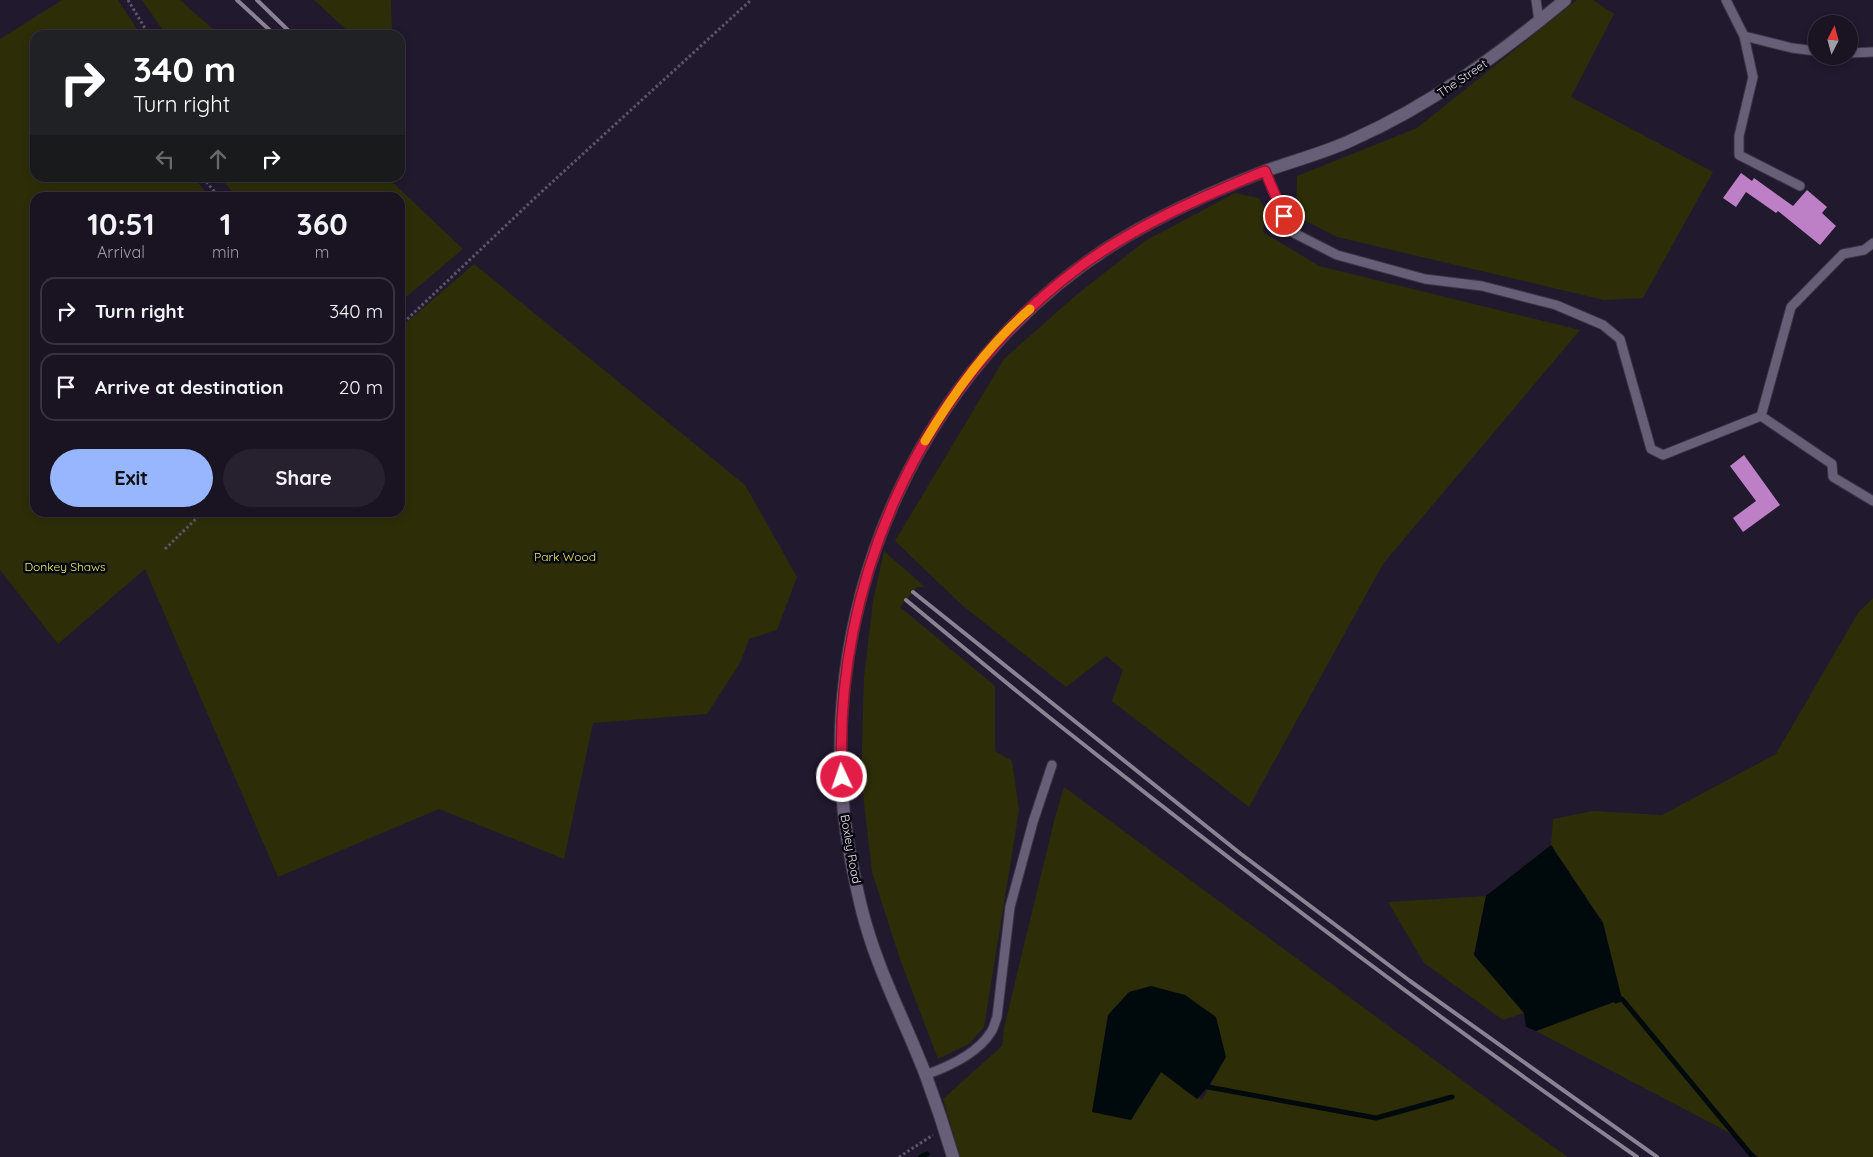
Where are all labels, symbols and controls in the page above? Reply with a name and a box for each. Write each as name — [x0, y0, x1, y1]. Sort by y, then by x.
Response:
north arrow — [1808, 15, 1858, 65]
map controls — [1808, 15, 1858, 65]
text: 340 m — [133, 47, 236, 91]
icon: right — [50, 50, 115, 115]
street label: The Street — [1434, 56, 1490, 100]
text: Turn right — [133, 90, 230, 118]
icon: left — [151, 145, 179, 173]
icon: ahead — [204, 145, 232, 173]
icon: right — [257, 145, 285, 173]
pin — [1263, 195, 1305, 237]
icon: arrive — [1270, 202, 1298, 230]
text: 10:51 — [87, 205, 155, 243]
text: 1 — [220, 205, 231, 243]
text: 360 — [297, 205, 348, 243]
text: Arrival — [97, 242, 145, 262]
text: min — [212, 242, 239, 262]
text: m — [315, 242, 329, 262]
icon: right — [52, 297, 80, 325]
text: Turn right — [95, 299, 184, 323]
text: 340 m — [329, 299, 383, 323]
icon: arrive — [52, 373, 80, 401]
text: Arrive at destination — [95, 375, 284, 399]
text: 20 m — [339, 375, 383, 399]
button: Exit — [50, 449, 213, 507]
button: Share — [223, 449, 385, 507]
park label: Park Wood — [534, 549, 596, 564]
park label: Donkey Shaws — [24, 559, 106, 574]
position arrow — [815, 750, 867, 802]
street label: Boxley Road — [838, 813, 864, 885]

